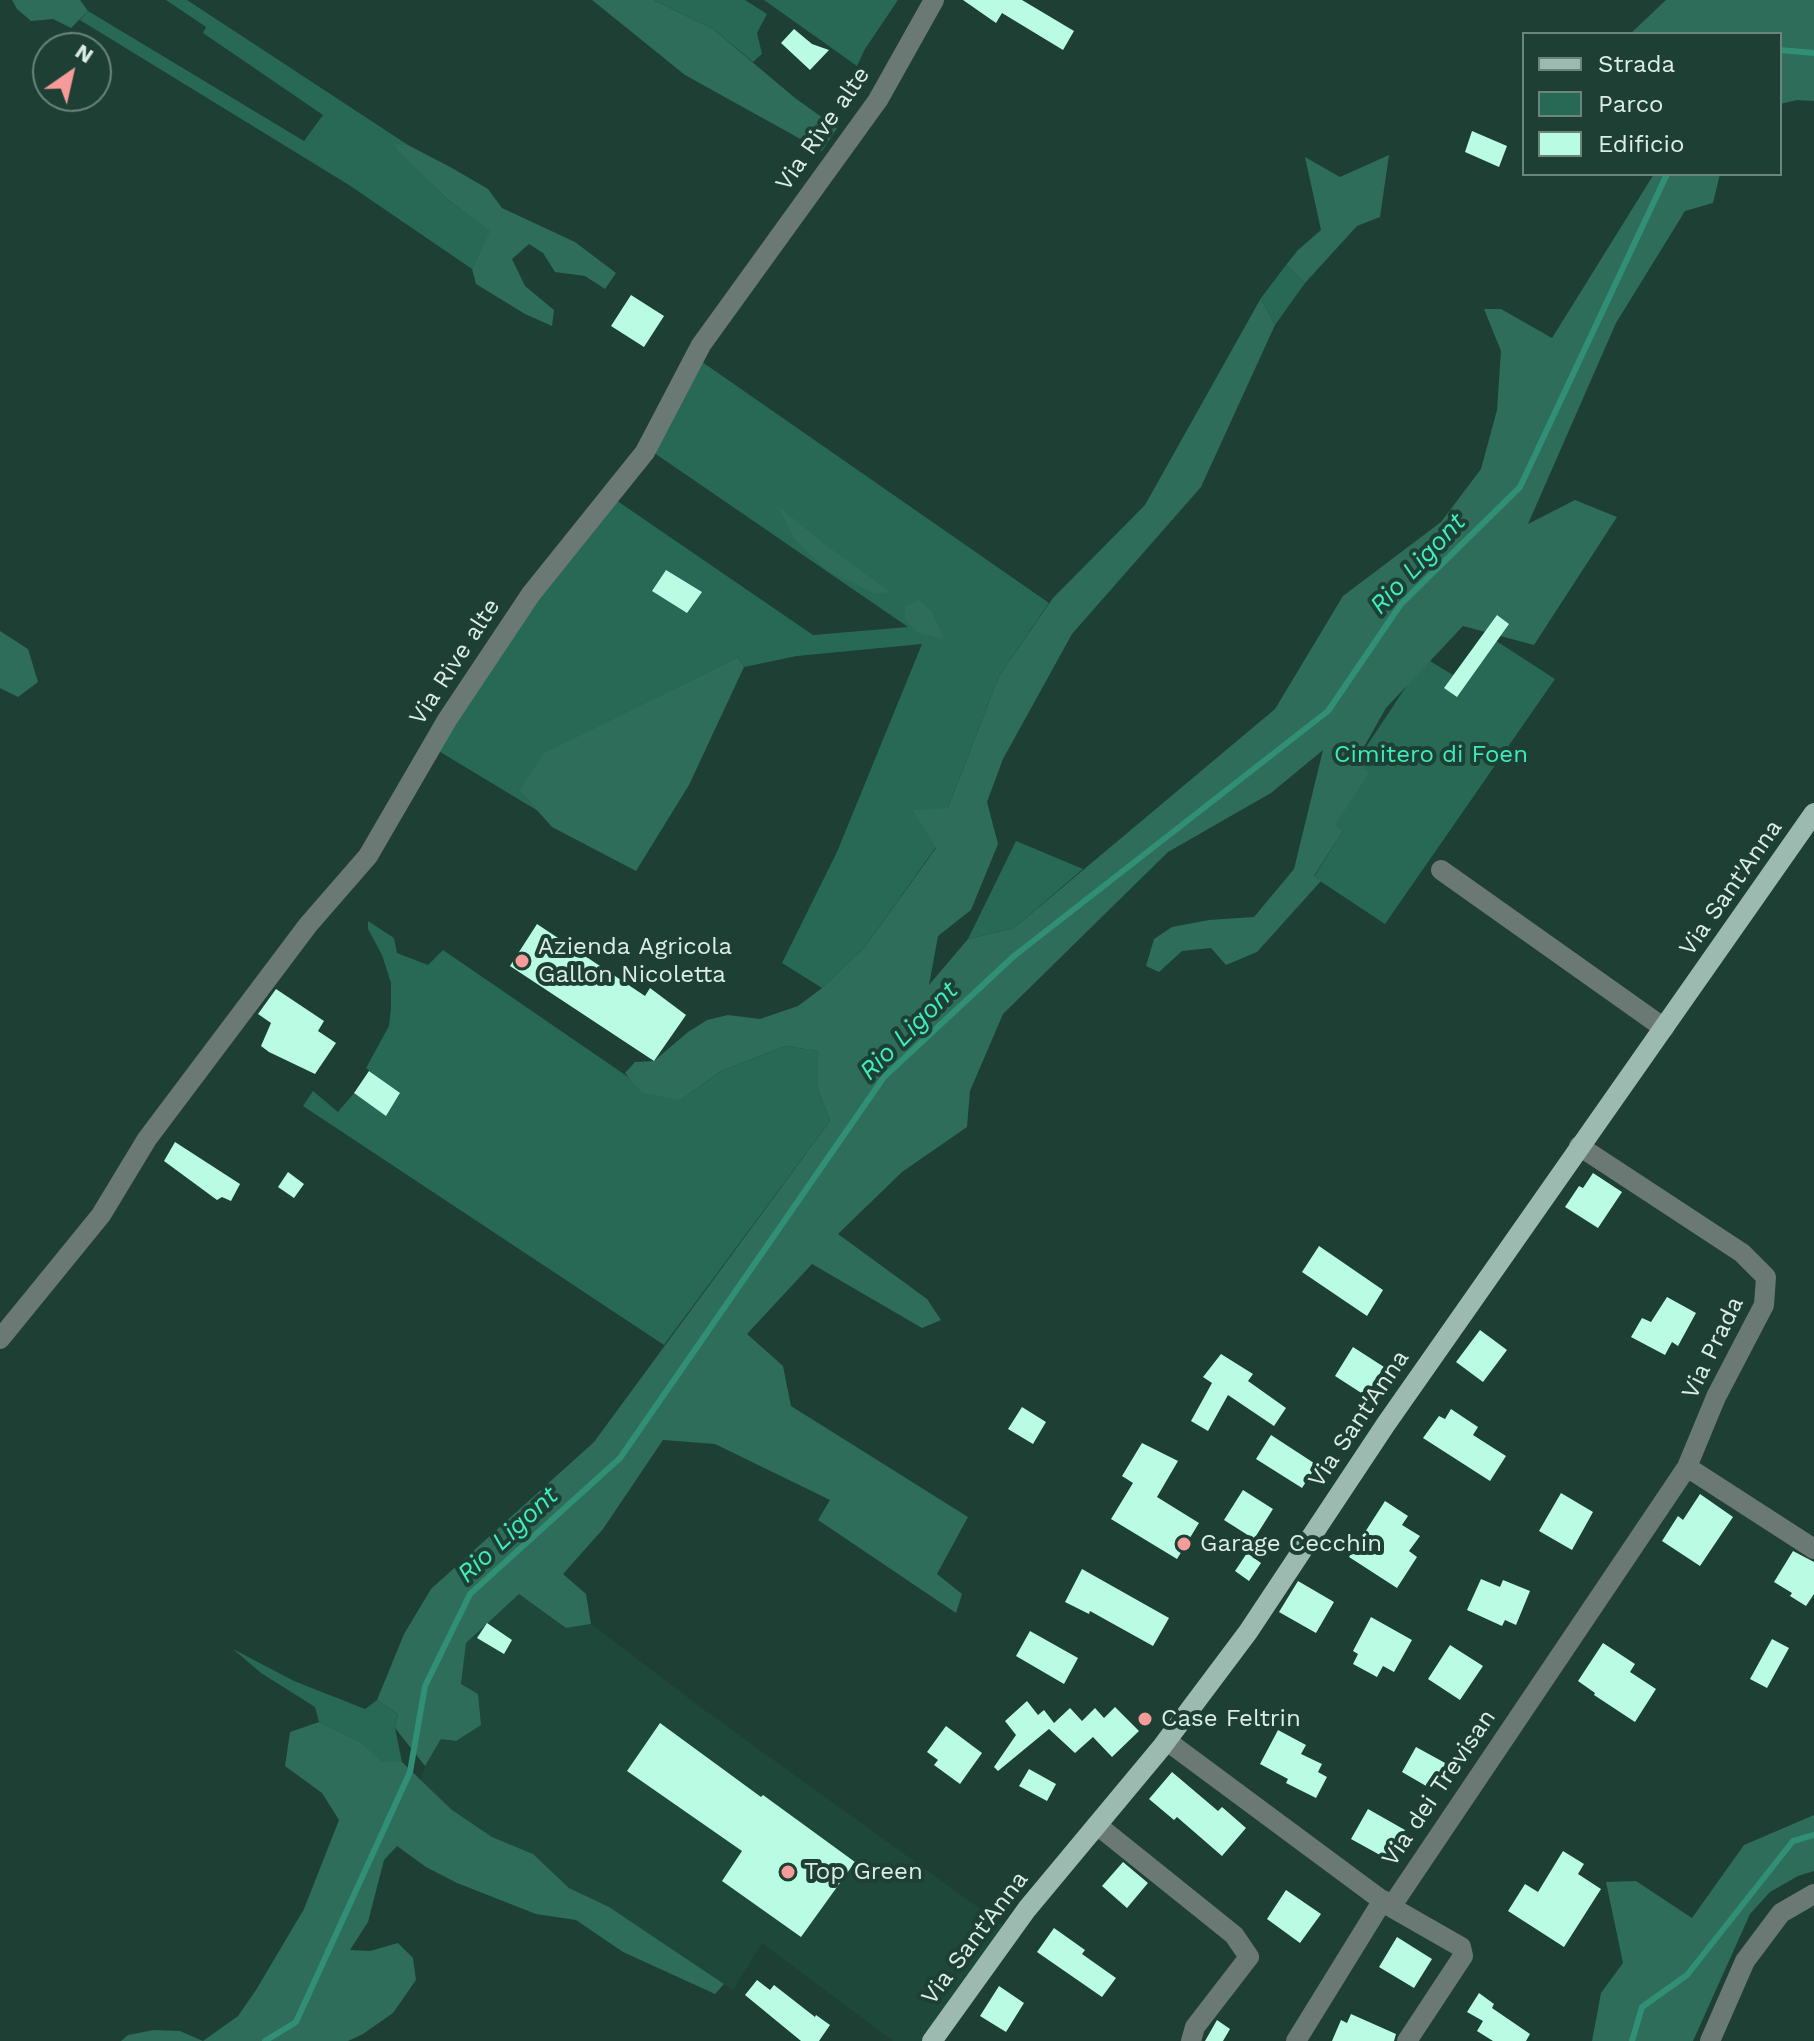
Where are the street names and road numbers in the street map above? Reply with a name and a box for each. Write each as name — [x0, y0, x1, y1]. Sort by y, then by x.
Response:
street label: Via Rive alte — [770, 61, 876, 197]
street label: Via Rive alte — [403, 593, 507, 731]
street label: Via Sant'Anna — [1673, 814, 1789, 962]
street label: Via Prada — [1676, 1292, 1750, 1404]
street label: Via Sant'Anna — [1302, 1345, 1416, 1493]
street label: Via dei Trevisan — [1376, 1704, 1502, 1872]
street label: Via Sant'Anna — [916, 1866, 1034, 2010]

